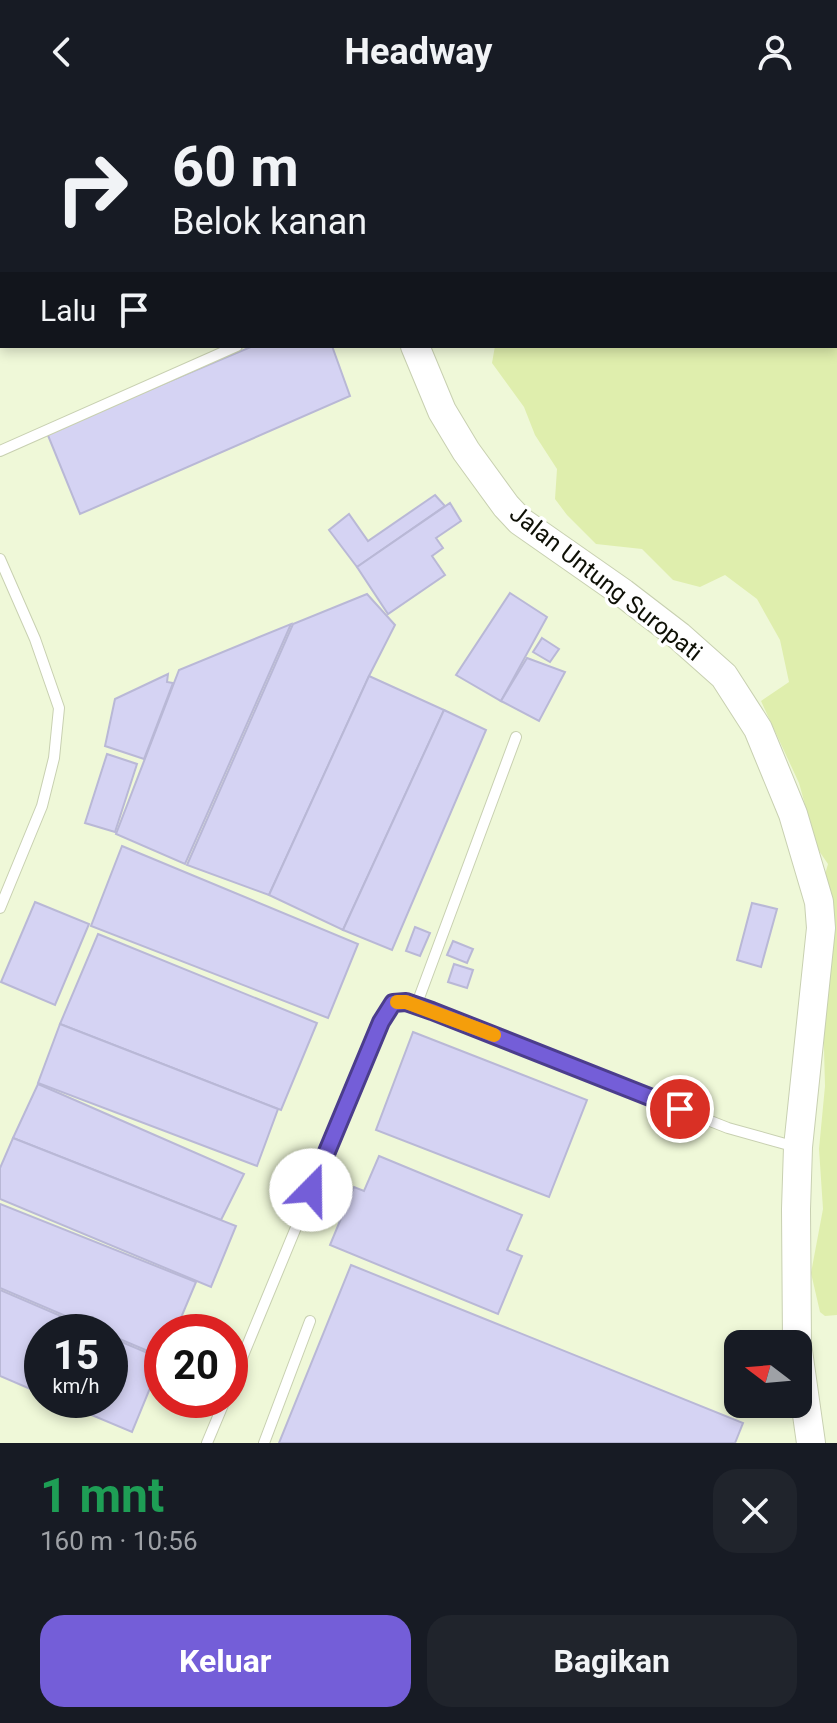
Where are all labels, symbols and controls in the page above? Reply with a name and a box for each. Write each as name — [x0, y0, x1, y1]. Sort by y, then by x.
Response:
icon: back — [40, 30, 84, 74]
icon: person — [753, 30, 797, 74]
text: Headway — [345, 31, 492, 73]
text: 60 m — [172, 134, 299, 200]
icon: right — [40, 136, 144, 240]
text: Belok kanan — [172, 201, 367, 243]
icon: arrive — [112, 288, 156, 332]
text: Lalu — [40, 293, 96, 328]
street label: Jalan Untung Suropati — [504, 499, 708, 667]
pin — [646, 1075, 714, 1143]
icon: arrive — [658, 1087, 702, 1131]
position arrow — [269, 1148, 353, 1232]
speed limit sign: 20 — [144, 1314, 248, 1418]
north arrow — [724, 1330, 812, 1418]
map controls — [724, 1330, 812, 1418]
text: 15 — [53, 1332, 99, 1379]
text: km/h — [53, 1374, 99, 1398]
text: 1 mnt — [40, 1467, 164, 1524]
button: close — [713, 1469, 797, 1553]
text: 160 m · 10:56 — [40, 1526, 198, 1556]
button: Keluar — [40, 1615, 411, 1707]
button: Bagikan — [427, 1615, 797, 1707]

